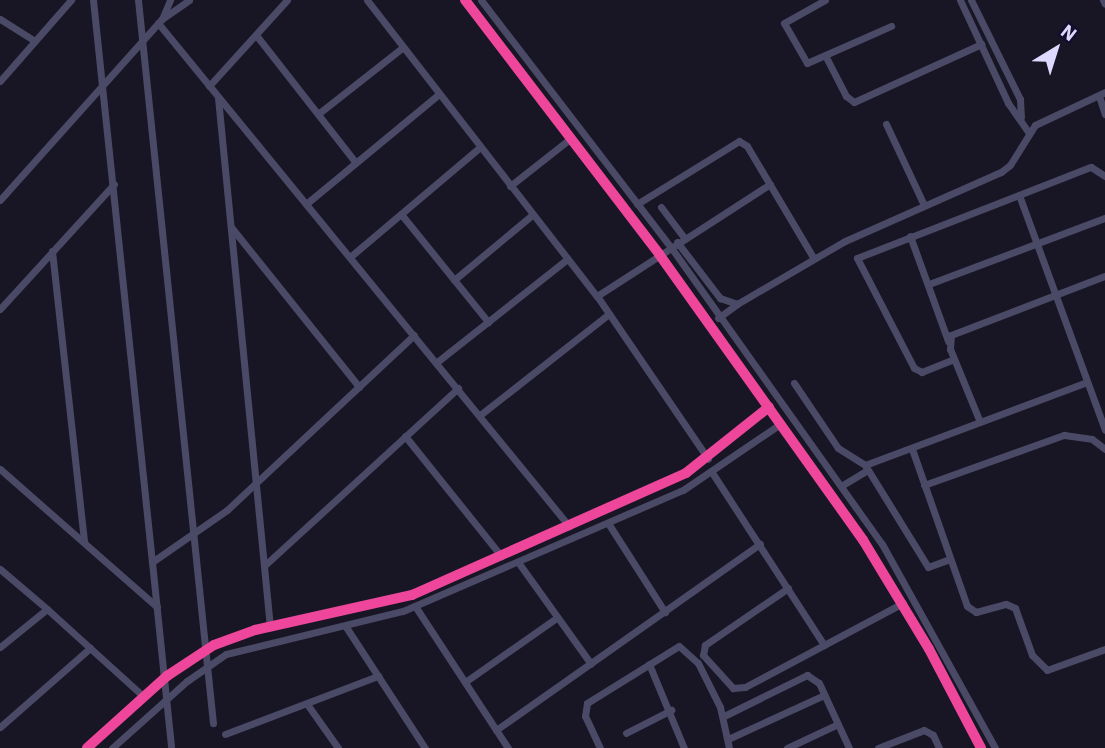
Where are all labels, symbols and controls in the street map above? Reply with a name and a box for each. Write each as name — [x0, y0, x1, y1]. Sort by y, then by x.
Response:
north arrow — [1021, 14, 1091, 84]
text: N — [1056, 19, 1082, 46]

